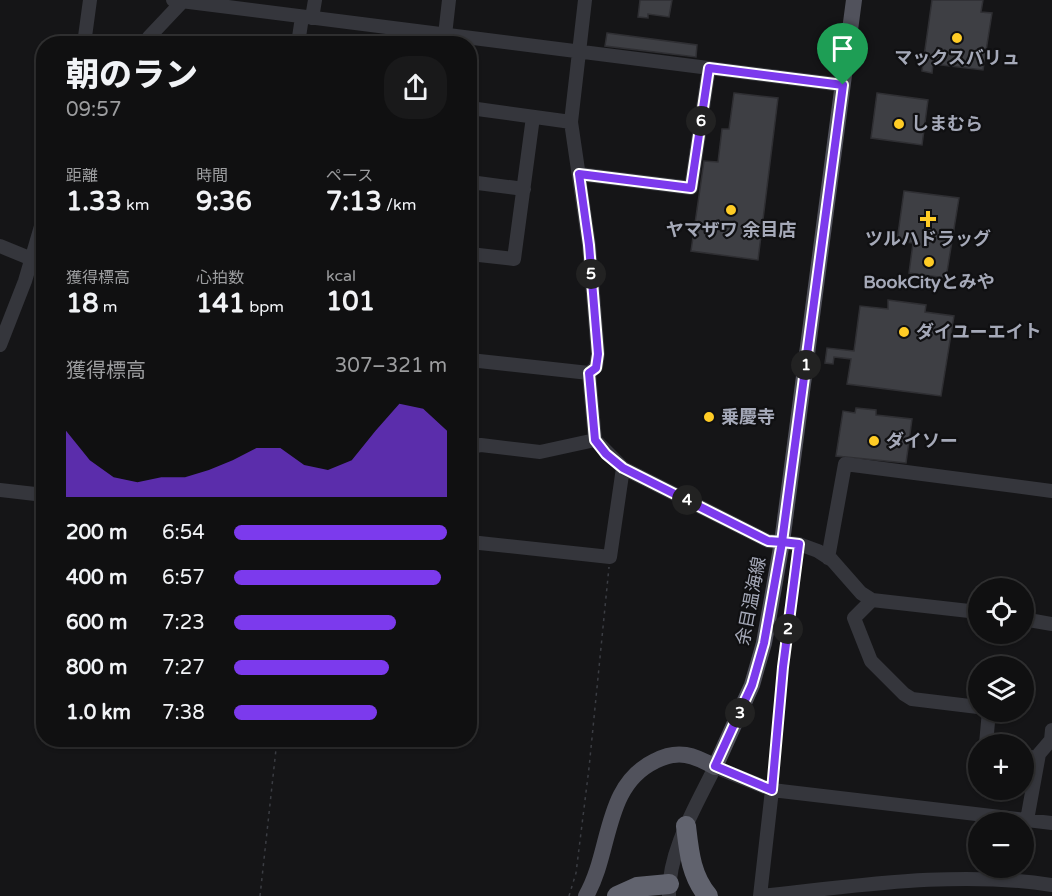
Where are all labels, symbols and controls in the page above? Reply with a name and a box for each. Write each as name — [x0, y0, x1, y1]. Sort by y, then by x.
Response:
pin — [817, 23, 868, 85]
marker: マックスバリュ — [950, 31, 964, 45]
icon: arrive — [826, 32, 859, 65]
place label: マックスバリュ — [894, 47, 1020, 69]
text: 朝のラン — [66, 56, 198, 95]
button: share — [384, 56, 447, 119]
text: 09:57 — [66, 98, 121, 122]
pin: 6 — [686, 106, 716, 136]
text: 6 — [696, 111, 706, 131]
place label: しまむら — [911, 113, 983, 135]
marker: しまむら — [892, 117, 906, 131]
text: 距離 — [66, 166, 98, 186]
text: 時間 — [196, 166, 228, 186]
text: ペース — [326, 166, 373, 186]
text: 1.33 — [66, 186, 122, 217]
text: 9:36 — [196, 186, 252, 217]
text: 7:13 — [326, 186, 382, 217]
text: km — [122, 195, 149, 215]
text: /km — [382, 195, 416, 215]
marker: ヤマザワ 余目店 — [724, 203, 738, 217]
marker: ツルハドラッグ — [921, 212, 935, 226]
place label: ヤマザワ 余目店 — [666, 219, 796, 241]
place label: ツルハドラッグ — [865, 228, 991, 250]
marker: BookCityとみや — [922, 255, 936, 269]
pin: 5 — [576, 259, 606, 289]
text: 5 — [586, 264, 596, 284]
text: kcal — [326, 266, 356, 286]
text: 獲得標高 — [66, 268, 130, 288]
text: 心拍数 — [196, 268, 244, 288]
place label: BookCityとみや — [863, 271, 995, 293]
text: 101 — [326, 286, 375, 317]
text: 18 — [66, 288, 99, 319]
text: 141 — [196, 288, 245, 319]
text: m — [99, 297, 118, 317]
text: bpm — [245, 297, 284, 317]
place label: ダイユーエイト — [916, 321, 1042, 343]
marker: ダイユーエイト — [897, 325, 911, 339]
pin: 1 — [791, 350, 821, 380]
text: 307–321 m — [335, 354, 447, 378]
text: 1 — [801, 355, 811, 375]
text: 獲得標高 — [66, 359, 146, 383]
place label: 乗慶寺 — [721, 406, 775, 428]
marker: 乗慶寺 — [702, 410, 716, 424]
place label: ダイソー — [886, 430, 958, 452]
marker: ダイソー — [867, 434, 881, 448]
pin: 4 — [672, 485, 702, 515]
text: 4 — [682, 490, 692, 510]
text: 200 m — [66, 521, 127, 545]
text: 6:54 — [162, 521, 205, 545]
street label: 余目温海線 — [732, 555, 770, 647]
text: 400 m — [66, 566, 127, 590]
text: 6:57 — [162, 566, 205, 590]
map controls — [968, 578, 1034, 878]
button: locate — [968, 578, 1034, 644]
text: 600 m — [66, 611, 127, 635]
text: 7:23 — [162, 611, 205, 635]
pin: 2 — [773, 614, 803, 644]
text: 2 — [783, 619, 793, 639]
text: 800 m — [66, 656, 127, 680]
text: 7:27 — [162, 656, 205, 680]
button: layers — [968, 656, 1034, 722]
pin: 3 — [725, 698, 755, 728]
text: 1.0 km — [66, 701, 131, 725]
text: 7:38 — [162, 701, 205, 725]
text: 3 — [735, 703, 745, 723]
button: + — [968, 734, 1034, 800]
button: − — [968, 812, 1034, 878]

